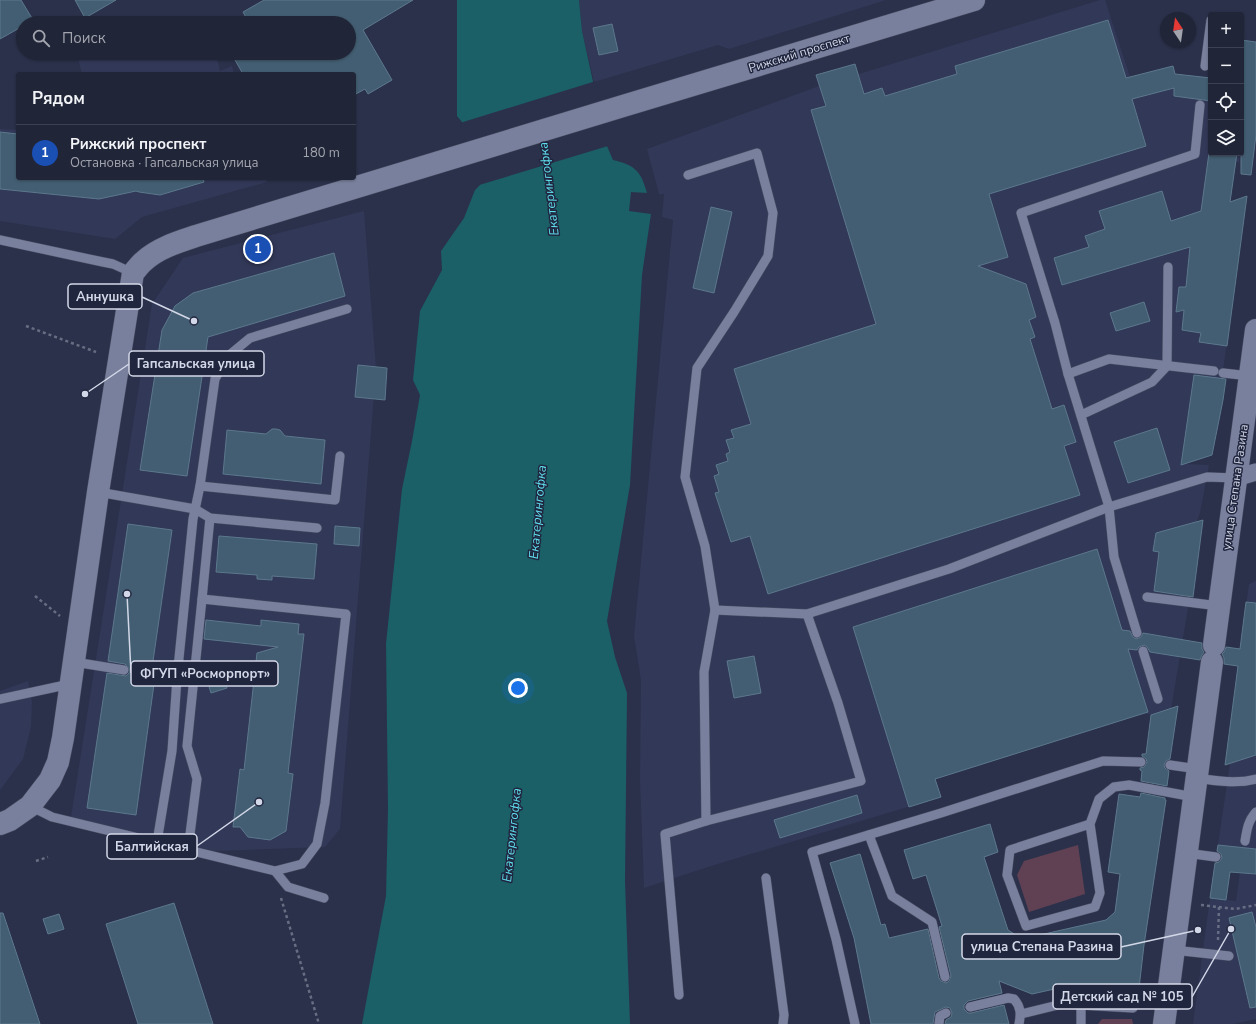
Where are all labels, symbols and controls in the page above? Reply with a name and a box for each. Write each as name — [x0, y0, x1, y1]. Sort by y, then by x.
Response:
north arrow — [1160, 12, 1196, 48]
map controls — [1208, 12, 1244, 156]
button: + — [1208, 12, 1244, 48]
search box — [16, 16, 356, 60]
icon: search — [30, 27, 52, 49]
text: Поиск — [62, 28, 106, 48]
street label: Рижский проспект — [747, 30, 852, 76]
button: − — [1208, 48, 1244, 84]
button: locate — [1208, 84, 1244, 120]
text: Рядом — [32, 87, 85, 110]
button: layers — [1208, 120, 1244, 156]
text: Рижский проспект — [70, 134, 206, 154]
water label: Екатерингофка — [534, 141, 564, 237]
text: 1 — [41, 144, 49, 162]
text: 180 m — [302, 144, 340, 162]
text: Остановка · Гапсальская улица — [70, 154, 259, 172]
pin: 1 — [245, 234, 271, 264]
callout: Аннушка — [68, 284, 142, 309]
text: Аннушка — [76, 288, 134, 306]
callout: Гапсальская улица — [129, 351, 264, 376]
text: Гапсальская улица — [137, 355, 255, 373]
street label: улица Степана Разина — [1218, 423, 1252, 551]
water label: Екатерингофка — [525, 464, 551, 560]
callout: ФГУП «Росморпорт» — [131, 661, 278, 686]
text: ФГУП «Росморпорт» — [140, 665, 270, 683]
your location — [508, 678, 528, 698]
water label: Екатерингофка — [498, 787, 526, 883]
callout: Балтийская — [107, 834, 197, 859]
text: Балтийская — [115, 838, 189, 856]
callout: улица Степана Разина — [962, 934, 1121, 959]
text: улица Степана Разина — [971, 938, 1113, 956]
callout: Детский сад № 105 — [1053, 984, 1192, 1009]
text: Детский сад № 105 — [1061, 988, 1184, 1006]

